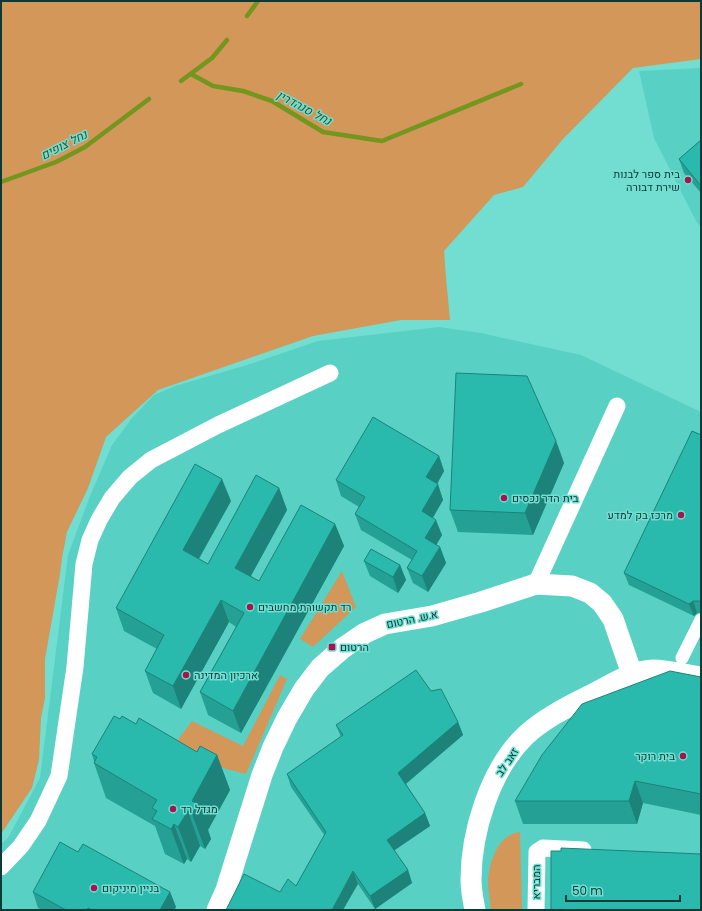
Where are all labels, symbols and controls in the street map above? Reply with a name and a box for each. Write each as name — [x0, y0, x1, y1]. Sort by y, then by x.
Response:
water label: נחל סנהדרין — [274, 86, 336, 130]
water label: נחל צופים — [38, 125, 91, 164]
place label: בית ספר לבנות שירת דבורה — [613, 166, 680, 195]
marker: בית ספר לבנות שירת דבורה — [683, 175, 693, 185]
place label: בית הדר נכסים — [512, 490, 579, 506]
marker: בית הדר נכסים — [499, 493, 509, 503]
place label: מרכז בק למדע — [608, 507, 673, 523]
marker: מרכז בק למדע — [676, 510, 686, 520]
place label: רד תקשורת מחשבים — [258, 599, 351, 615]
marker: רד תקשורת מחשבים — [245, 602, 255, 612]
street label: א.ש. הרטום — [385, 606, 439, 632]
place label: הרטום — [340, 639, 369, 655]
marker: הרטום — [327, 642, 337, 652]
place label: ארכיון המדינה — [194, 667, 258, 683]
marker: ארכיון המדינה — [181, 670, 191, 680]
street label: זאב לב — [492, 745, 522, 779]
place label: בית רוקר — [635, 748, 675, 764]
marker: בית רוקר — [678, 751, 688, 761]
place label: מגדל רד — [181, 801, 218, 817]
marker: מגדל רד — [168, 804, 178, 814]
street label: המבריא — [528, 864, 544, 900]
scale bar — [566, 877, 680, 903]
place label: בניין מיניקום — [102, 880, 159, 896]
text: 50 m — [572, 882, 603, 899]
marker: בניין מיניקום — [89, 883, 99, 893]

